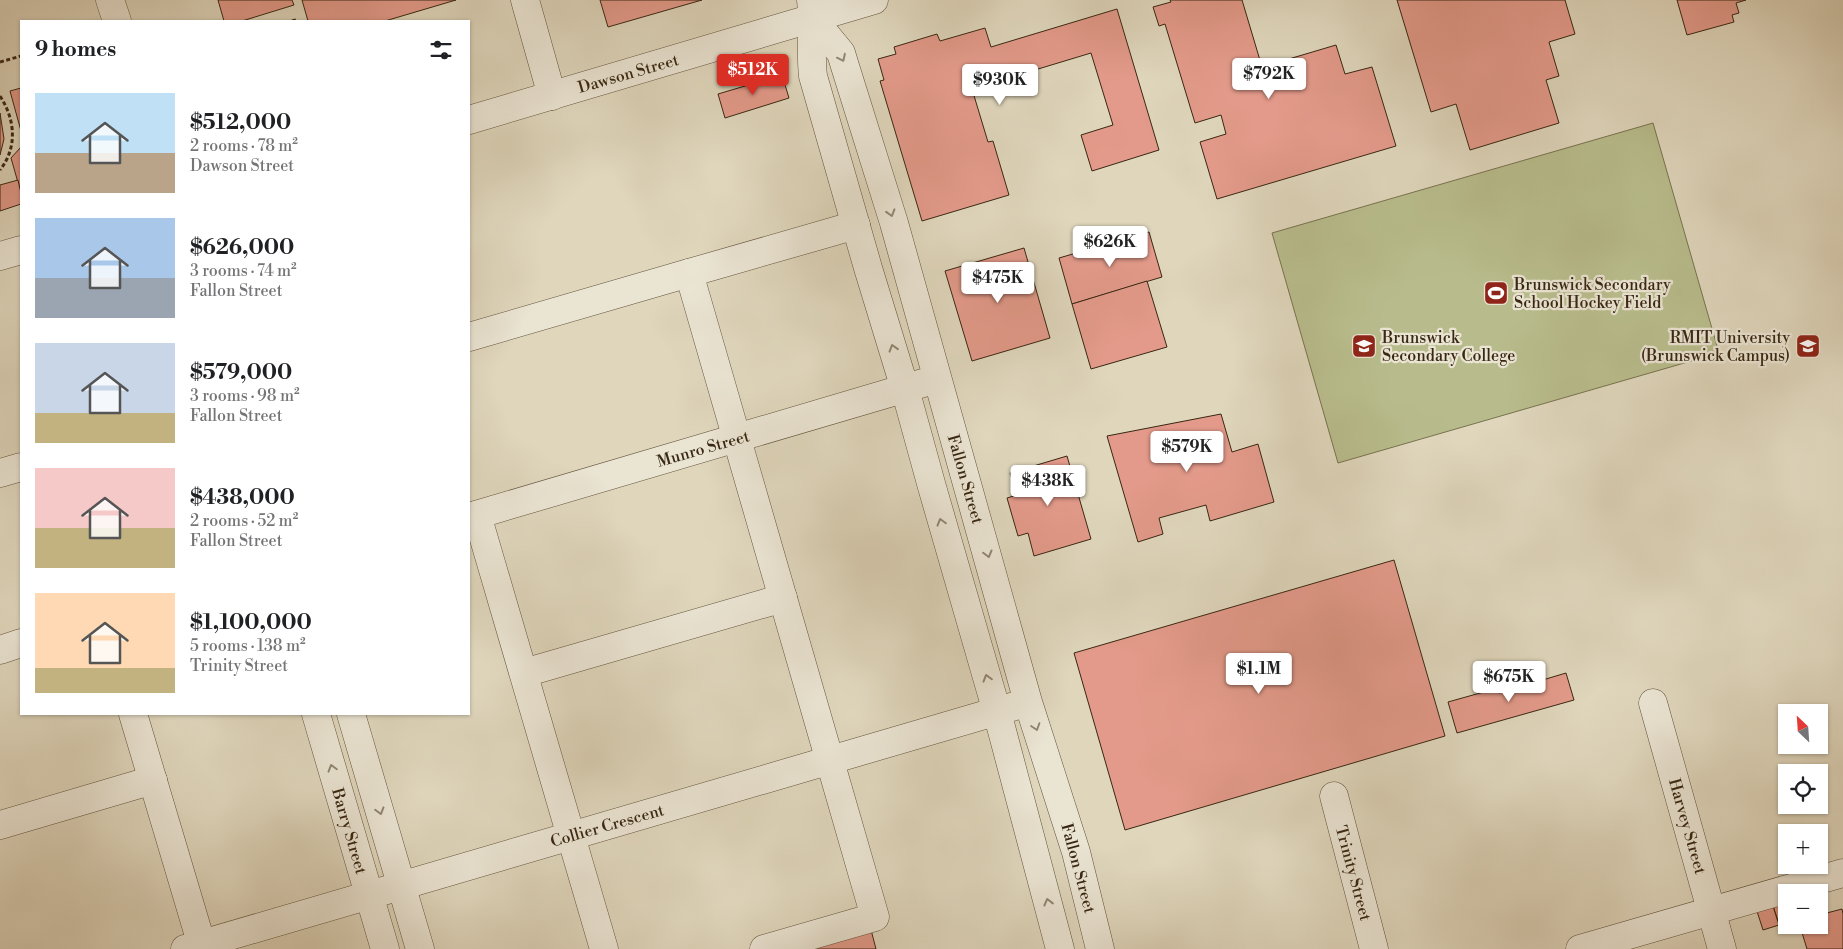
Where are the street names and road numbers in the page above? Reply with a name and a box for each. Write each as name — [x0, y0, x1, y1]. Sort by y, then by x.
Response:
street label: Dawson Street — [576, 50, 681, 98]
street label: Munro Street — [655, 426, 752, 472]
street label: Fallon Street — [943, 432, 987, 527]
street label: Harvey Street — [1664, 776, 1710, 877]
street label: Barry Street — [327, 785, 371, 877]
street label: Collier Crescent — [548, 800, 667, 852]
street label: Fallon Street — [1056, 821, 1100, 916]
street label: Trinity Street — [1331, 823, 1375, 923]

